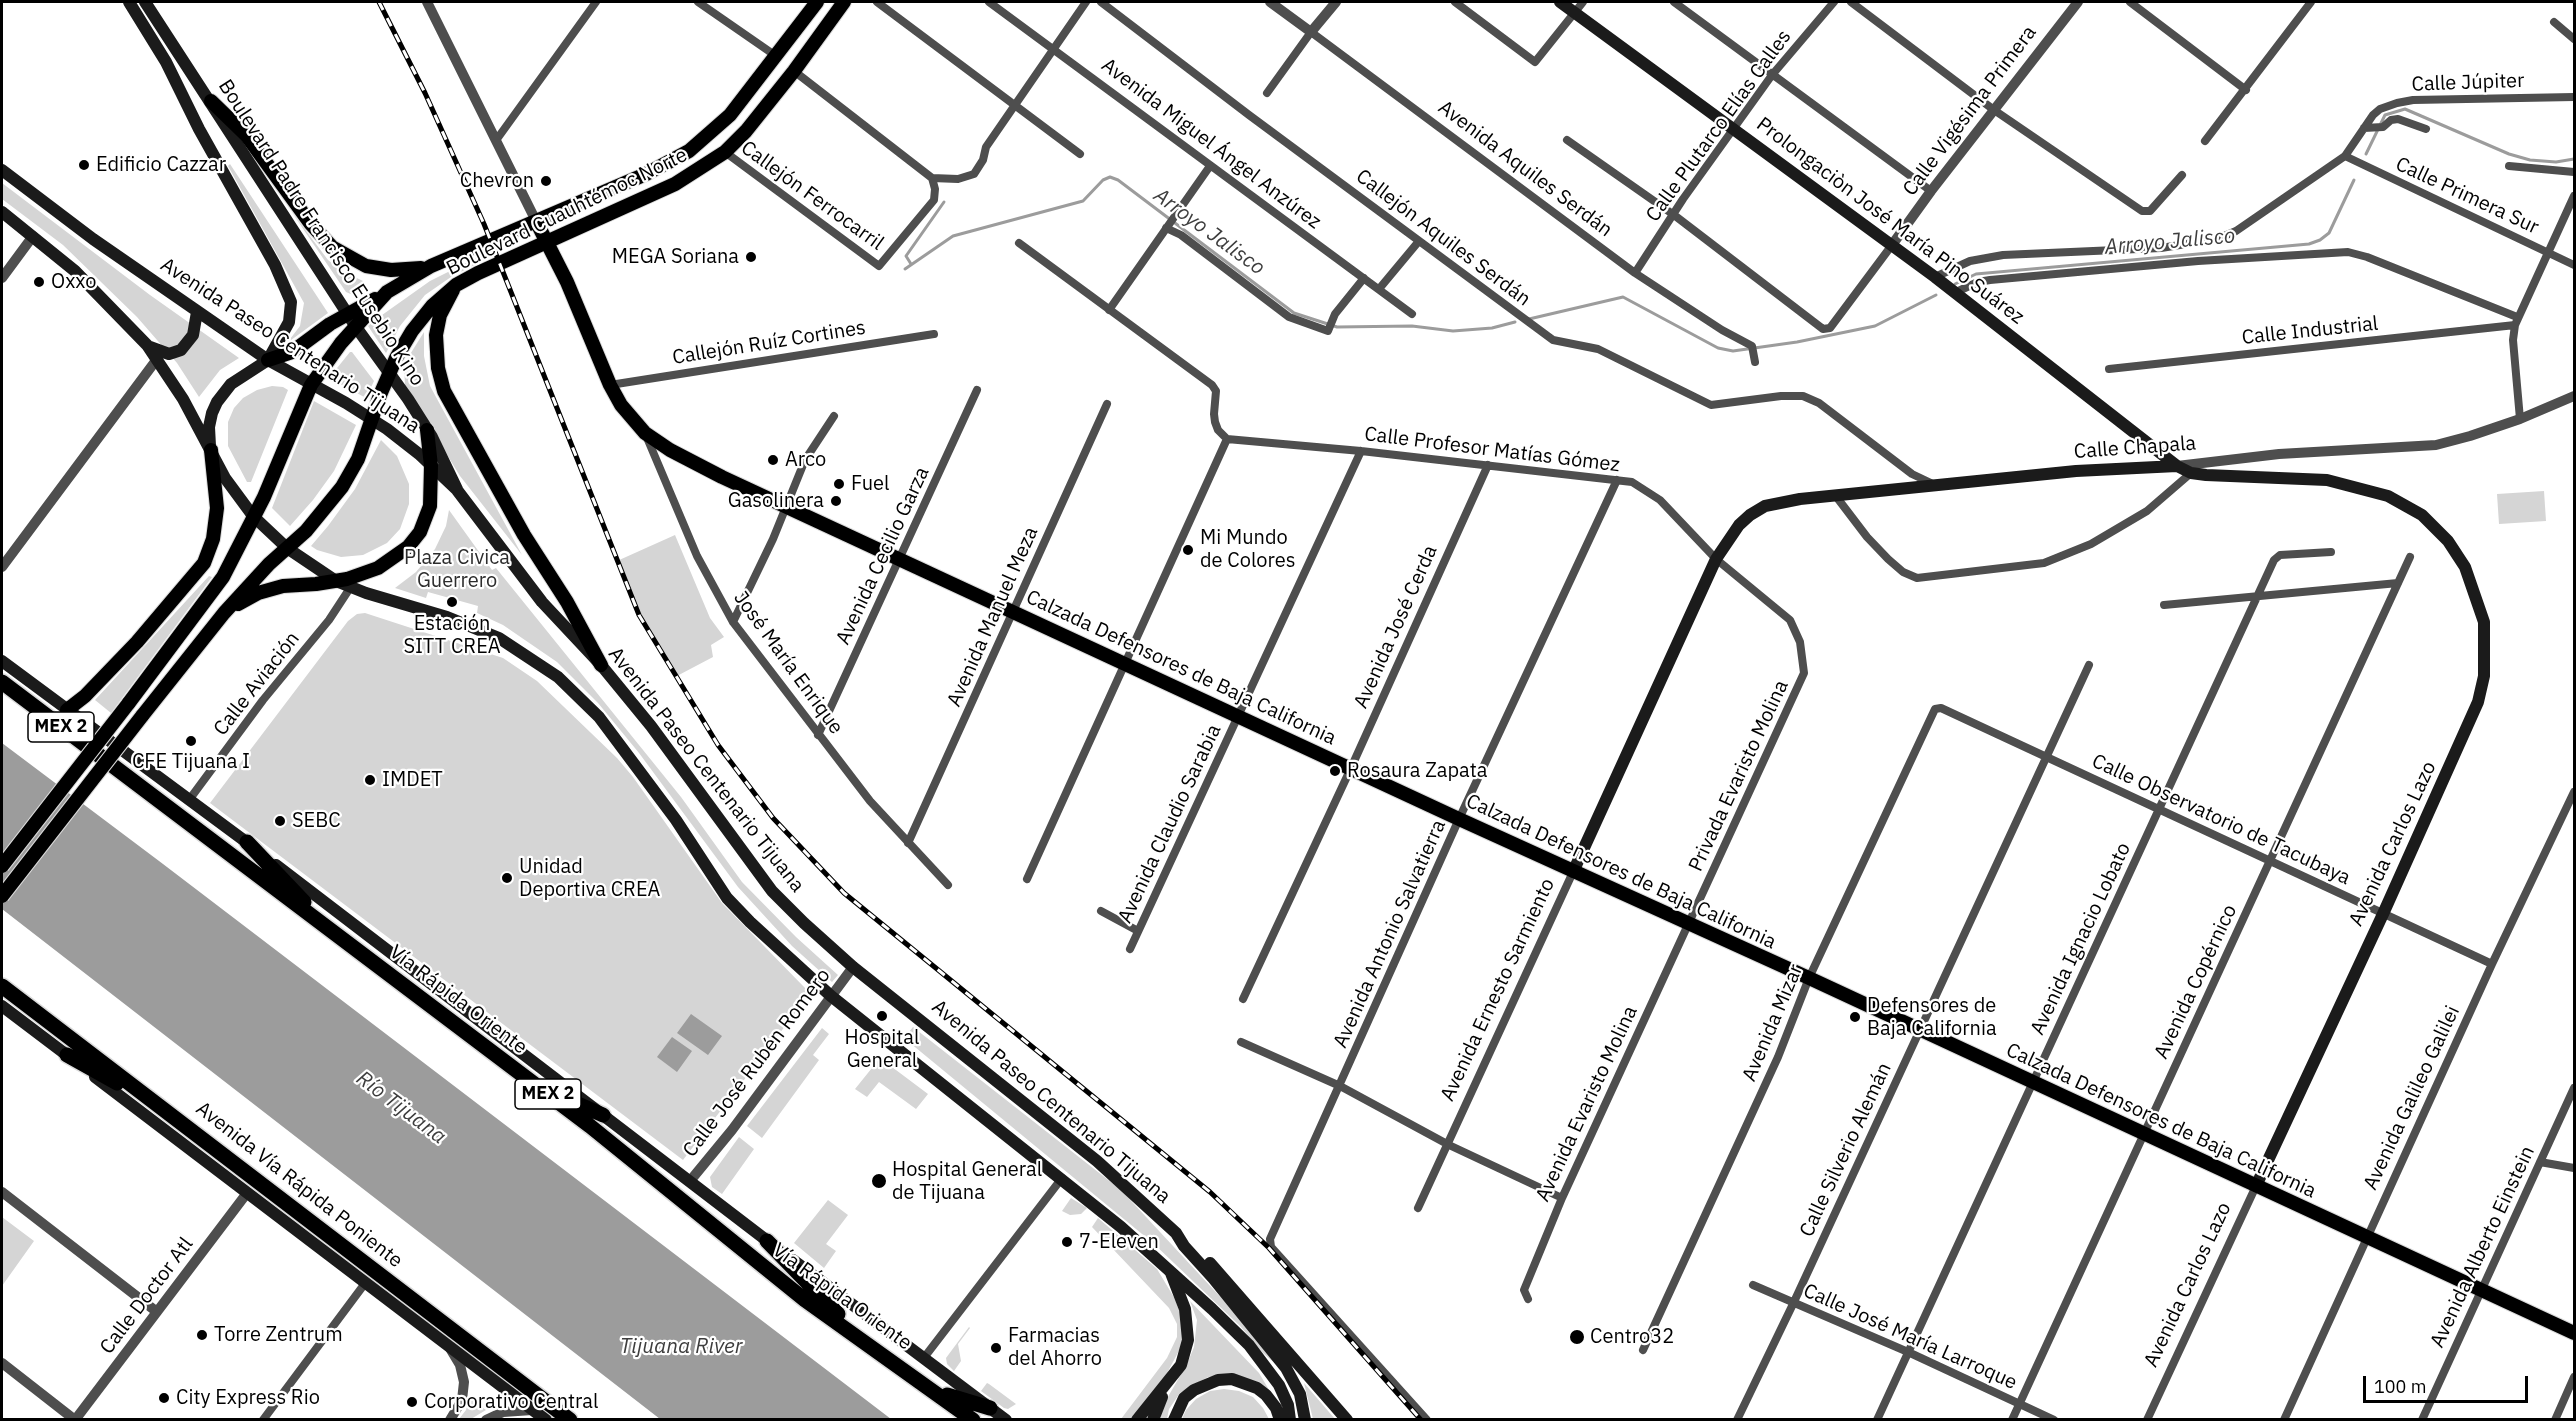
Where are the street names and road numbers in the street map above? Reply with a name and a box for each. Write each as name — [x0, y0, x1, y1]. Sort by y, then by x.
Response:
street label: Calle Vigésima Primera — [1898, 21, 2042, 201]
street label: Calle Plutarco Elías Calles — [1641, 25, 1797, 227]
street label: Avenida Miguel Ángel Anzúrez — [1097, 54, 1325, 234]
street label: Calle Júpiter — [2411, 69, 2525, 97]
street label: Boulevard Padre Francisco Eusebio Kino — [213, 75, 429, 391]
street label: Avenida Aquiles Serdán — [1433, 96, 1617, 242]
street label: Prolongaciòn José María Pino Suárez — [1751, 112, 2029, 330]
street label: Callejón Ferrocarril — [736, 136, 888, 256]
street label: Boulevard Cuauhtémoc Norte — [443, 143, 691, 281]
street label: Calle Primera Sur — [2392, 152, 2542, 240]
street label: Callejón Aquiles Serdán — [1351, 165, 1535, 311]
street label: Avenida Paseo Centenario Tijuana — [156, 253, 424, 439]
street label: Calle Industrial — [2241, 312, 2379, 350]
street label: Callejón Ruíz Cortines — [671, 316, 867, 370]
street label: Calle Profesor Matías Gómez — [1363, 422, 1621, 478]
street label: Calle Chapala — [2073, 432, 2197, 464]
street label: Avenida Cecilio Garza — [831, 463, 935, 649]
street label: Avenida Manuel Meza — [943, 523, 1043, 711]
street label: Avenida José Cerda — [1349, 542, 1443, 712]
street label: Calzada Defensores de Baja California — [1022, 585, 1340, 751]
street label: José María Enrique — [728, 587, 848, 739]
street label: Calle Aviación — [209, 627, 305, 741]
street label: Avenida Paseo Centenario Tijuana — [603, 643, 809, 897]
street label: Privada Evaristo Molina — [1684, 677, 1794, 875]
road number: MEX 2 — [28, 712, 94, 742]
street label: Avenida Claudio Sarabia — [1113, 721, 1227, 927]
street label: Calle Observatorio de Tacubaya — [2088, 749, 2354, 891]
street label: Avenida Carlos Lazo — [2344, 758, 2442, 930]
street label: Calzada Defensores de Baja California — [1462, 789, 1780, 955]
street label: Avenida Antonio Salvatierra — [1329, 816, 1451, 1052]
street label: Avenida Ignacio Lobato — [2026, 839, 2136, 1039]
street label: Avenida Ernesto Sarmiento — [1436, 875, 1560, 1105]
street label: Avenida Copérnico — [2150, 901, 2242, 1063]
street label: Vía Rápida Oriente — [384, 940, 532, 1060]
street label: Avenida Mizar — [1738, 961, 1808, 1085]
street label: Calle José Rubén Romero — [678, 964, 836, 1162]
street label: Avenida Paseo Centenario Tijuana — [927, 995, 1175, 1209]
street label: Avenida Evaristo Molina — [1531, 1002, 1643, 1206]
street label: Avenida Galileo Galilei — [2359, 1002, 2465, 1194]
street label: Calzada Defensores de Baja California — [2002, 1038, 2320, 1204]
street label: Calle Silverio Alemán — [1795, 1059, 1897, 1241]
road number: MEX 2 — [515, 1079, 581, 1109]
street label: Avenida Vía Rápida Poniente — [191, 1097, 407, 1273]
street label: Avenida Alberto Einstein — [2426, 1142, 2540, 1352]
street label: Avenida Carlos Lazo — [2139, 1199, 2237, 1371]
street label: Calle Doctor Atl — [95, 1233, 199, 1359]
street label: Vía Rápida Oriente — [768, 1238, 916, 1356]
street label: Calle José María Larroque — [1799, 1279, 2021, 1395]

